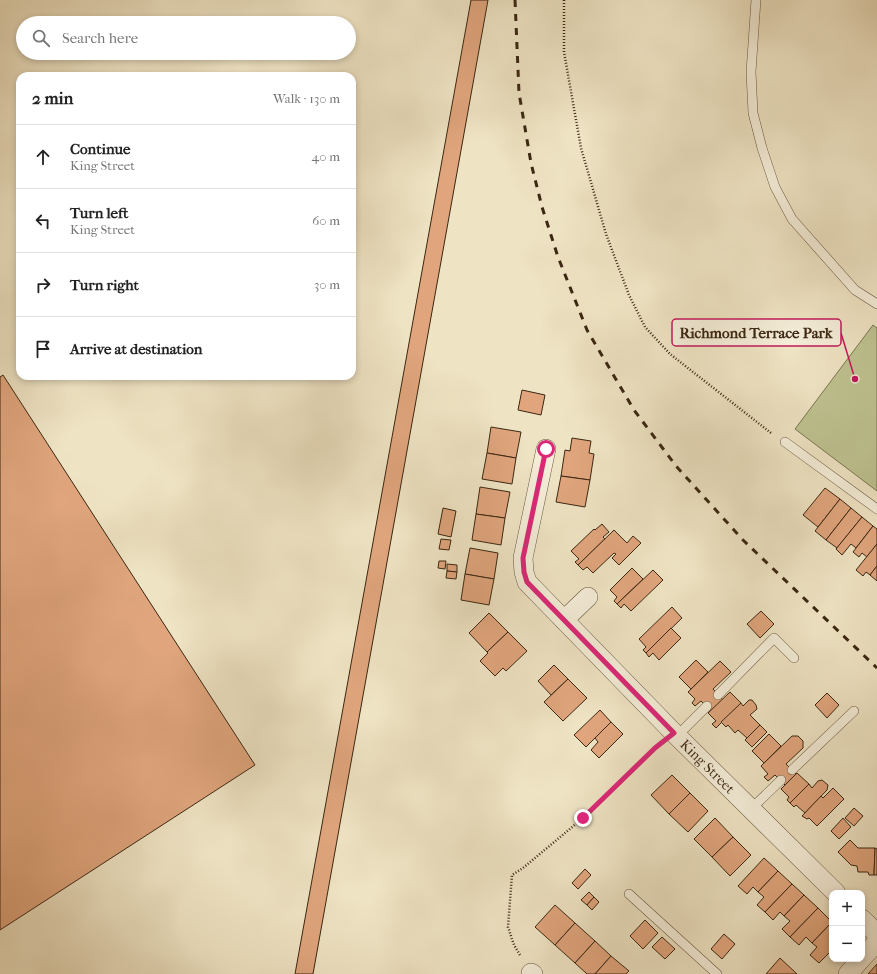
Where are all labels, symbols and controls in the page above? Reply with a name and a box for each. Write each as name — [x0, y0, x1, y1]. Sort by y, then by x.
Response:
search box — [16, 16, 356, 60]
icon: search — [30, 27, 52, 49]
text: Search here — [62, 29, 138, 47]
text: 2 min — [32, 88, 73, 108]
text: Walk · 130 m — [273, 91, 340, 106]
text: Continue — [70, 140, 130, 158]
icon: ahead — [32, 146, 54, 168]
text: 40 m — [312, 149, 340, 164]
text: King Street — [70, 158, 135, 173]
text: Turn left — [70, 204, 128, 222]
icon: left — [32, 210, 54, 232]
text: 60 m — [312, 213, 340, 228]
text: King Street — [70, 222, 135, 237]
icon: right — [32, 274, 54, 296]
text: Turn right — [70, 276, 139, 294]
text: 30 m — [314, 277, 340, 292]
callout: Richmond Terrace Park — [672, 319, 841, 346]
text: Richmond Terrace Park — [679, 324, 834, 342]
icon: arrive — [32, 338, 54, 360]
text: Arrive at destination — [70, 340, 202, 358]
route start — [537, 440, 555, 458]
street label: King Street — [677, 736, 738, 797]
route end — [574, 809, 592, 827]
map controls — [829, 890, 865, 962]
button: + — [829, 890, 865, 926]
button: − — [829, 926, 865, 962]

